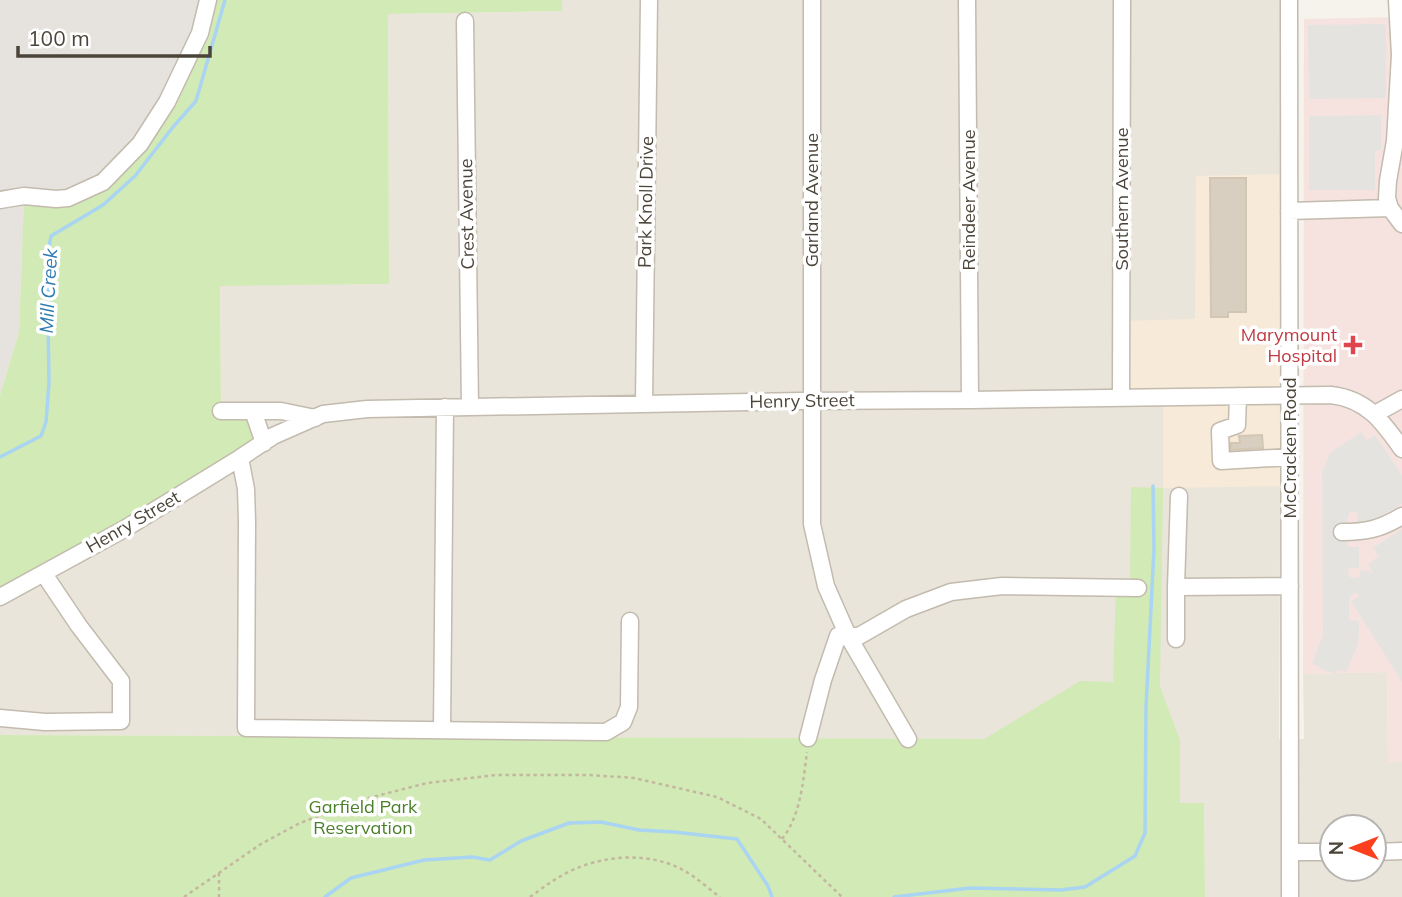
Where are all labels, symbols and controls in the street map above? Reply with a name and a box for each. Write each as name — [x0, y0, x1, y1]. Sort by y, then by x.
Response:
scale bar — [18, 14, 210, 58]
text: 100 m — [28, 25, 90, 51]
street label: Southern Avenue — [1110, 128, 1133, 271]
street label: Reindeer Avenue — [957, 129, 980, 271]
street label: Garland Avenue — [800, 133, 823, 267]
street label: Park Knoll Drive — [633, 136, 658, 268]
street label: Crest Avenue — [454, 158, 479, 270]
water label: Mill Creek — [34, 247, 62, 334]
place label: Marymount Hospital — [1241, 323, 1337, 367]
marker: Marymount Hospital — [1343, 335, 1363, 355]
street label: McCracken Road — [1278, 377, 1301, 519]
street label: Henry Street — [749, 388, 855, 413]
street label: Henry Street — [81, 485, 184, 558]
park label: Garfield Park Reservation — [309, 795, 418, 839]
north arrow — [1318, 813, 1388, 883]
text: N — [1324, 841, 1348, 855]

